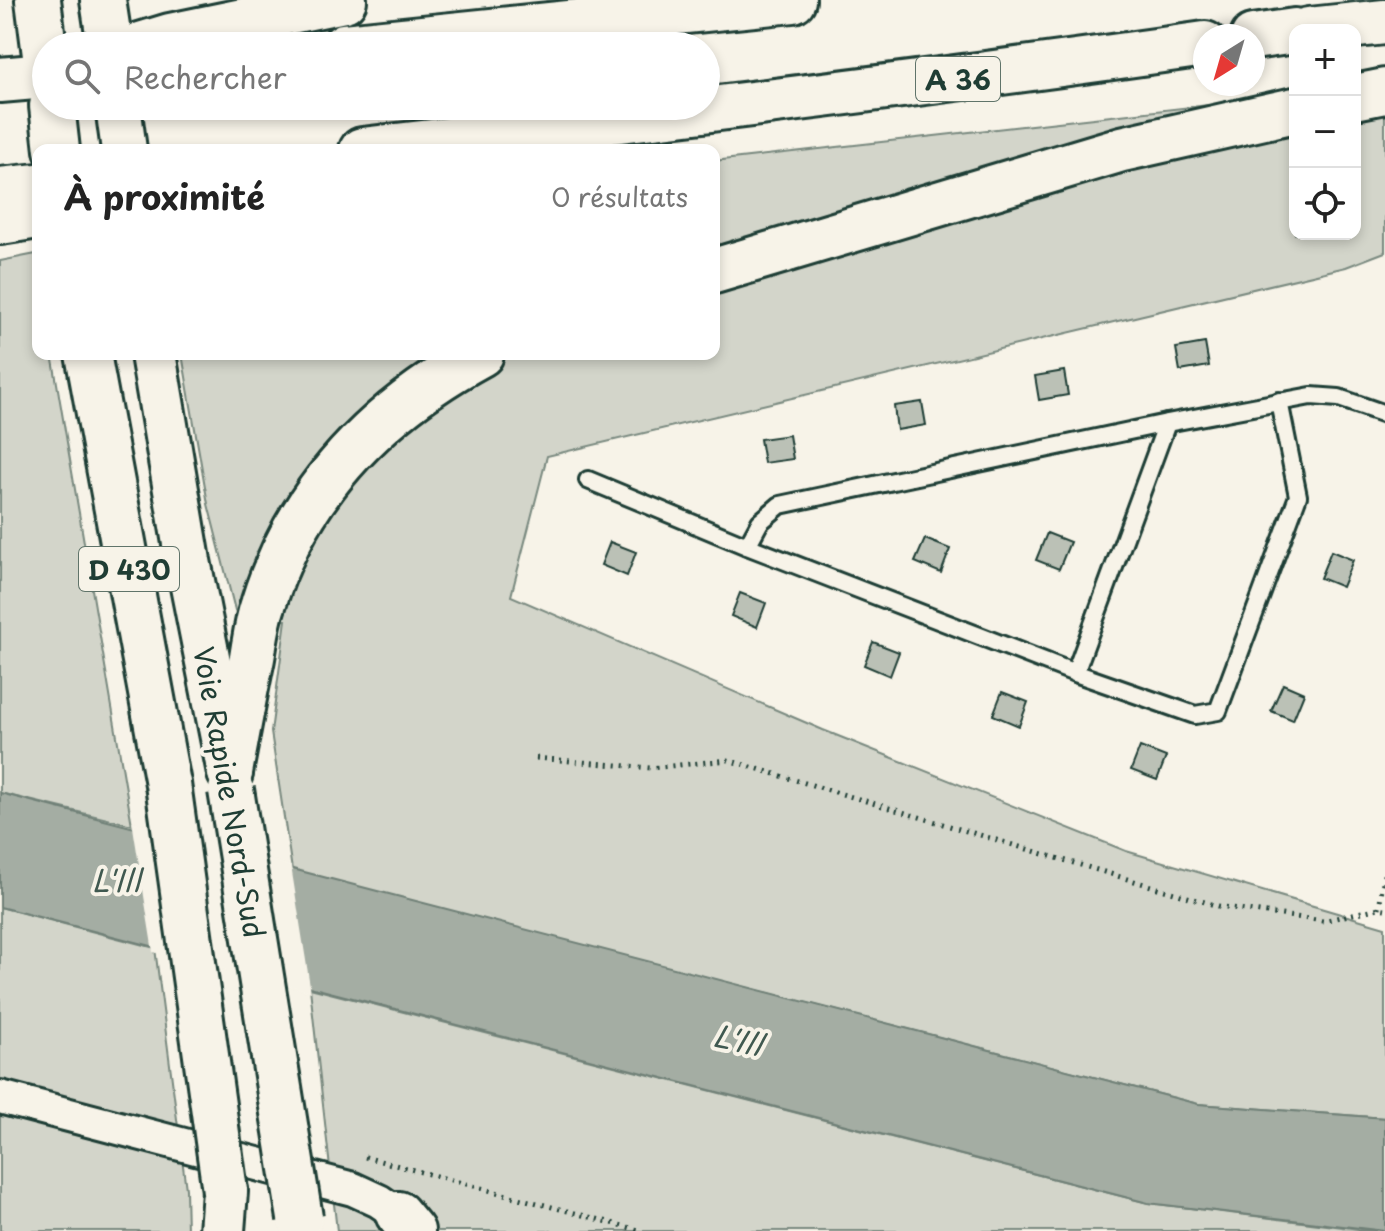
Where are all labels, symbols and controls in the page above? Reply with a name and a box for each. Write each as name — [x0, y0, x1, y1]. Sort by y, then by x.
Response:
north arrow — [1193, 24, 1265, 96]
map controls — [1289, 24, 1361, 240]
button: + — [1289, 24, 1361, 96]
search box — [32, 32, 720, 120]
icon: search — [60, 54, 104, 98]
text: Rechercher — [124, 54, 287, 99]
road number: A 36 — [916, 57, 1000, 101]
button: − — [1289, 96, 1361, 168]
button: locate — [1289, 168, 1361, 240]
text: À proximité — [64, 170, 265, 222]
text: 0 résultats — [551, 177, 688, 216]
road number: D 430 — [79, 547, 179, 591]
street label: Voie Rapide Nord-Sud — [183, 643, 277, 941]
water label: L'Ill — [92, 857, 145, 902]
water label: L'Ill — [709, 1012, 772, 1067]

